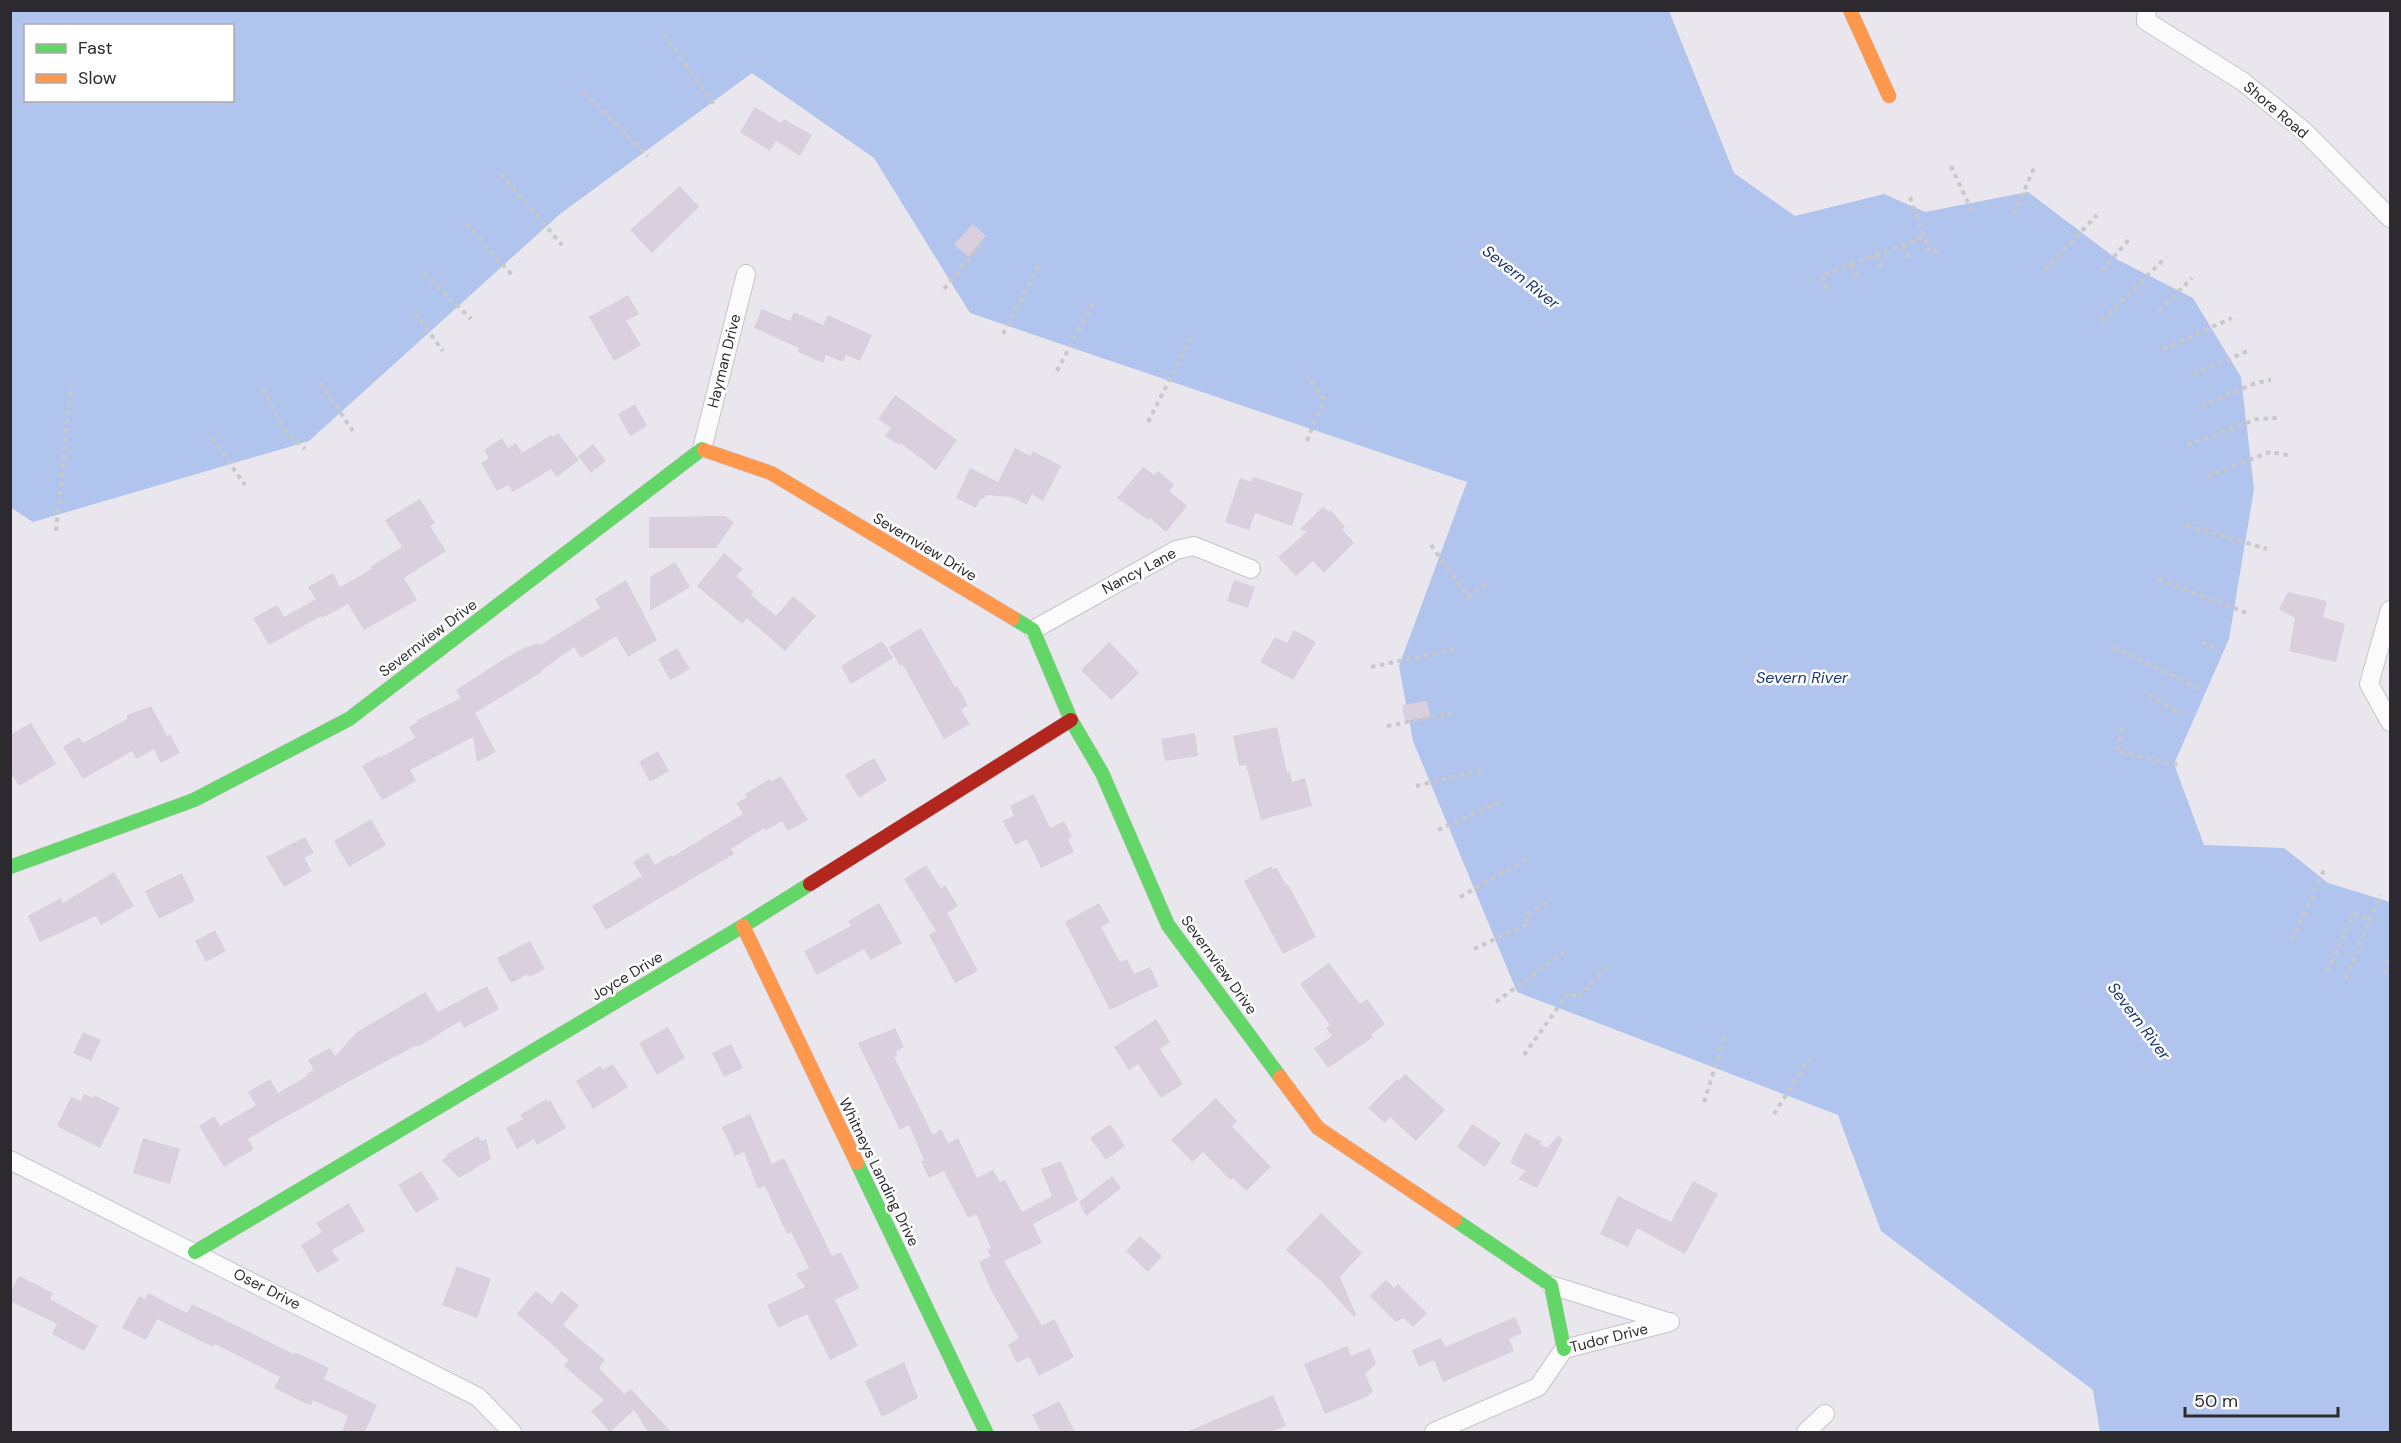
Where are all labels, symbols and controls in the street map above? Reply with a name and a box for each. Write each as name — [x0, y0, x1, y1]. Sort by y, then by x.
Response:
legend — [24, 24, 234, 102]
text: Fast — [78, 36, 113, 60]
text: Slow — [78, 66, 117, 90]
street label: Shore Road — [2239, 77, 2313, 143]
water label: Severn River — [1478, 240, 1565, 314]
street label: Hayman Drive — [703, 312, 745, 410]
street label: Severnview Drive — [869, 508, 981, 586]
street label: Nancy Lane — [1098, 543, 1180, 599]
street label: Severnview Drive — [375, 595, 481, 681]
water label: Severn River — [1756, 667, 1849, 688]
street label: Severnview Drive — [1176, 912, 1262, 1018]
street label: Joyce Drive — [588, 947, 666, 1005]
water label: Severn River — [2103, 978, 2176, 1065]
street label: Whitneys Landing Drive — [834, 1094, 924, 1250]
street label: Oser Drive — [230, 1264, 304, 1314]
street label: Tudor Drive — [1568, 1319, 1650, 1357]
scale bar — [2185, 1380, 2338, 1418]
text: 50 m — [2194, 1389, 2238, 1413]

